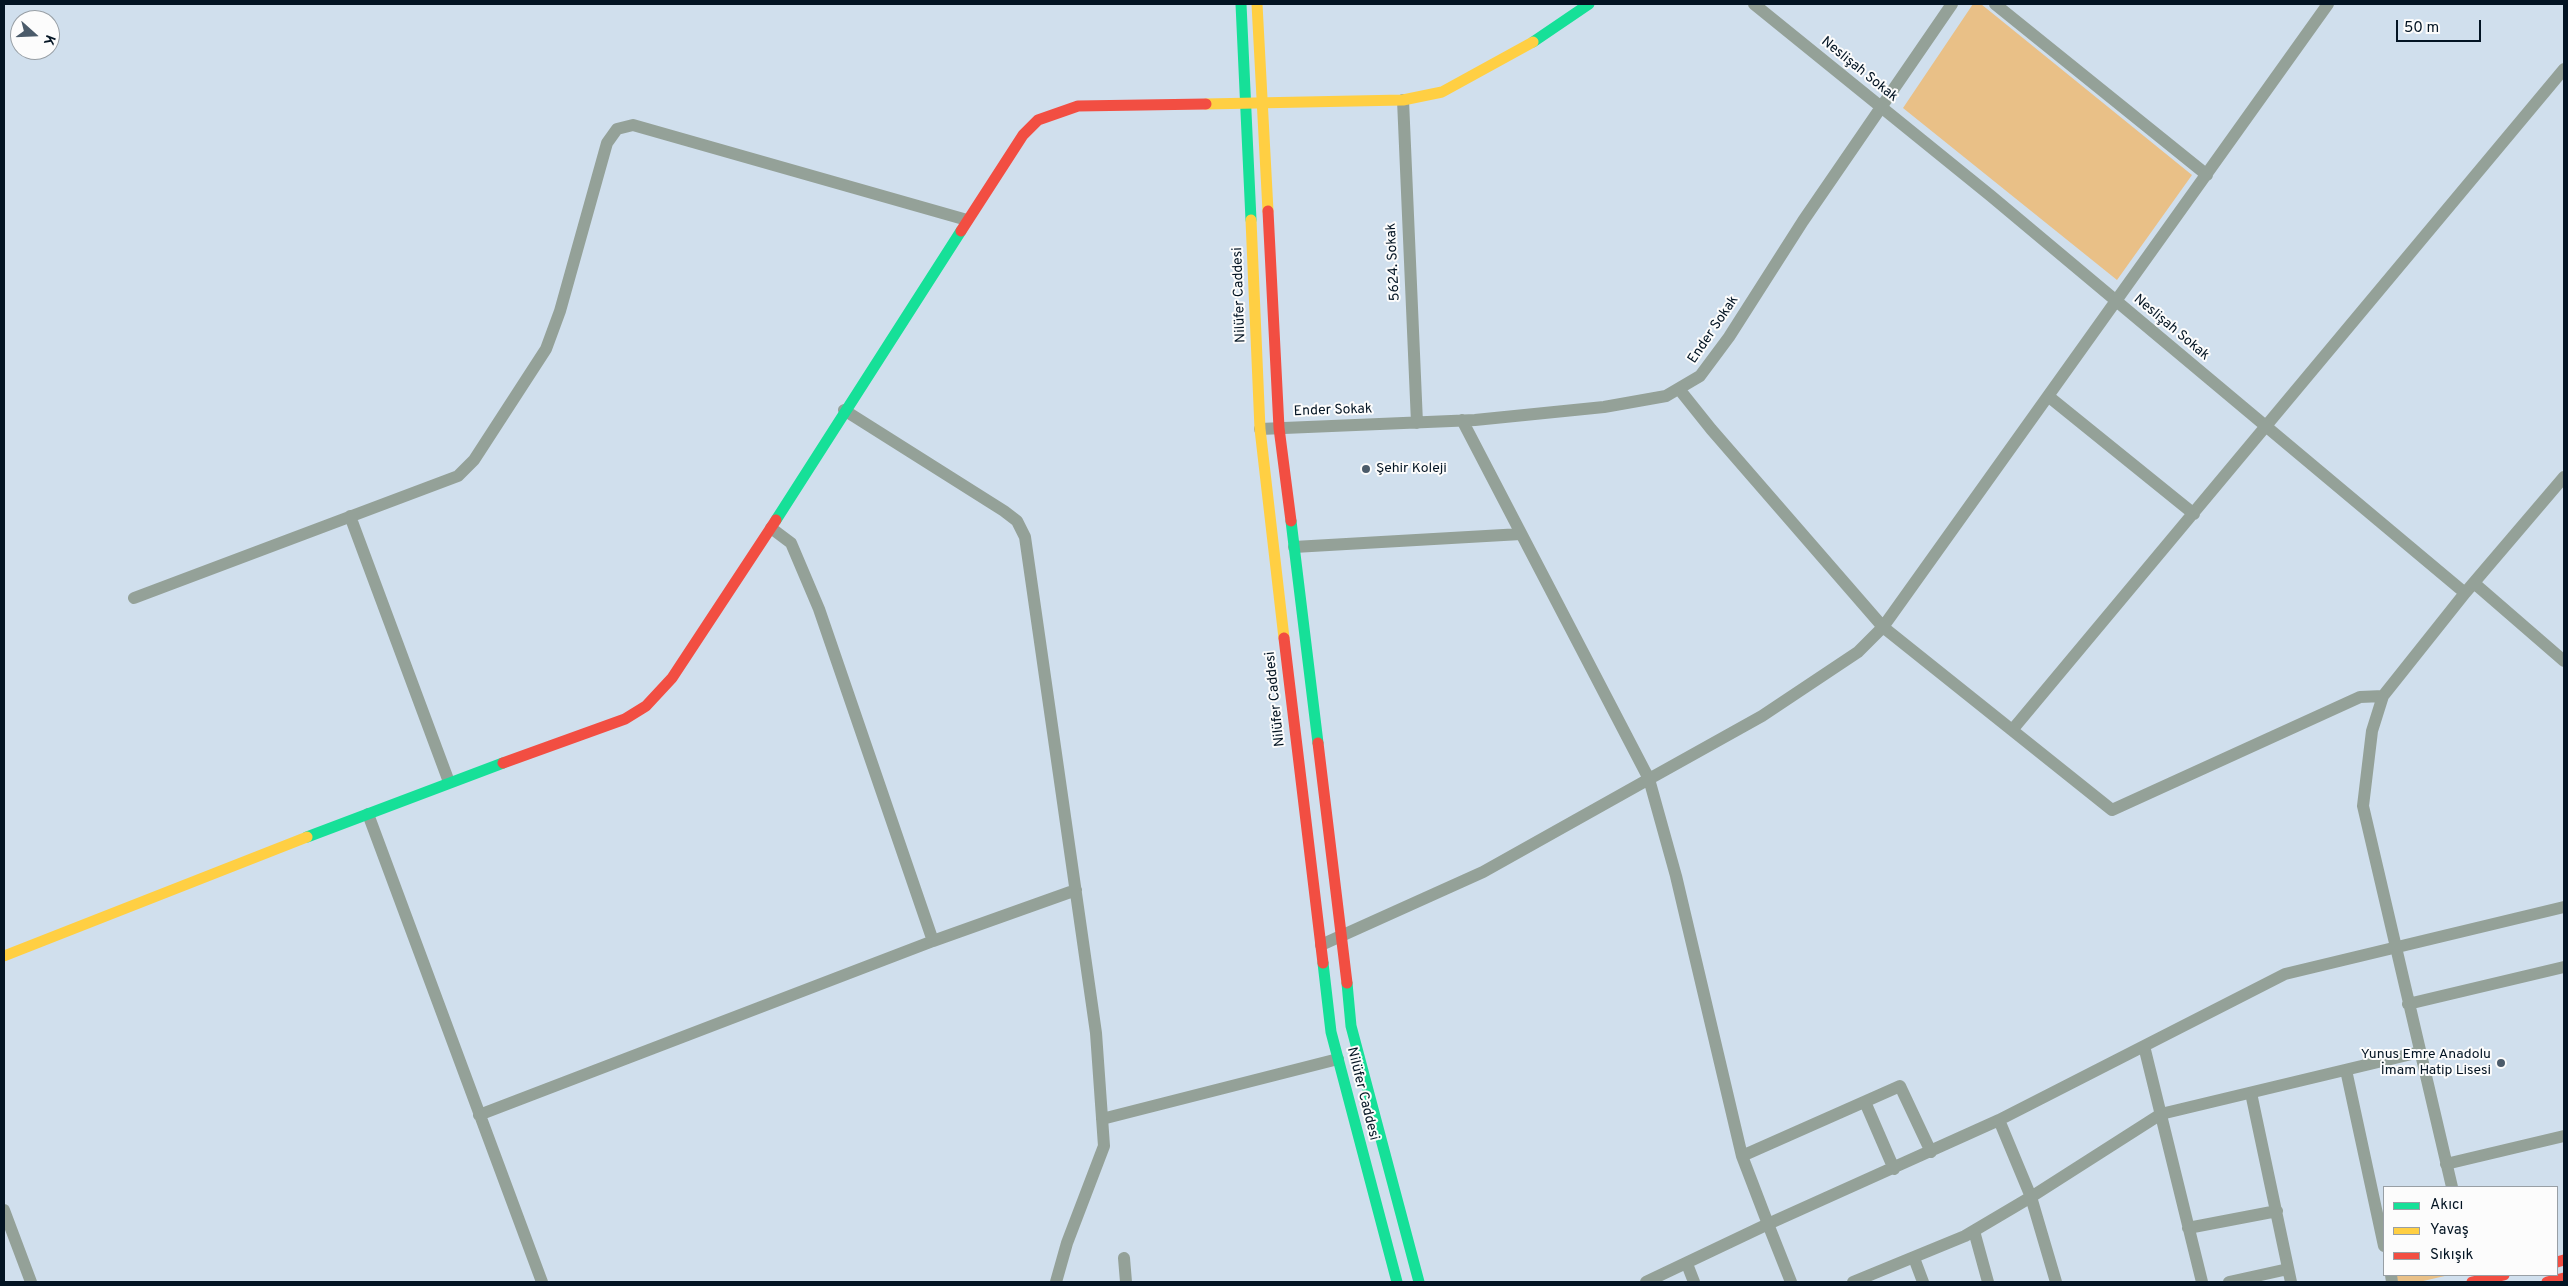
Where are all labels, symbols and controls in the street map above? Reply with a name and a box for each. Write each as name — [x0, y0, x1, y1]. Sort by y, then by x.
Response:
north arrow — [10, 10, 60, 60]
scale bar — [2398, 10, 2483, 42]
text: 50 m — [2404, 19, 2439, 38]
text: K — [39, 32, 58, 48]
street label: Neslişah Sokak — [1817, 34, 1901, 106]
street label: 5624. Sokak — [1384, 222, 1404, 302]
street label: Nilüfer Caddesi — [1230, 247, 1250, 343]
street label: Neslişah Sokak — [2130, 291, 2212, 365]
street label: Ender Sokak — [1685, 293, 1743, 367]
street label: Ender Sokak — [1293, 401, 1373, 421]
place label: Şehir Koleji — [1376, 461, 1447, 477]
marker: Şehir Koleji — [1360, 463, 1372, 475]
street label: Nilüfer Caddesi — [1263, 651, 1289, 747]
street label: Nilüfer Caddesi — [1342, 1046, 1382, 1142]
place label: Yunus Emre Anadolu İmam Hatip Lisesi — [2361, 1047, 2491, 1080]
marker: Yunus Emre Anadolu İmam Hatip Lisesi — [2495, 1057, 2507, 1069]
legend — [2383, 1186, 2558, 1276]
text: Akıcı — [2430, 1196, 2463, 1215]
text: Yavaş — [2430, 1221, 2469, 1240]
text: Sıkışık — [2430, 1246, 2474, 1265]

